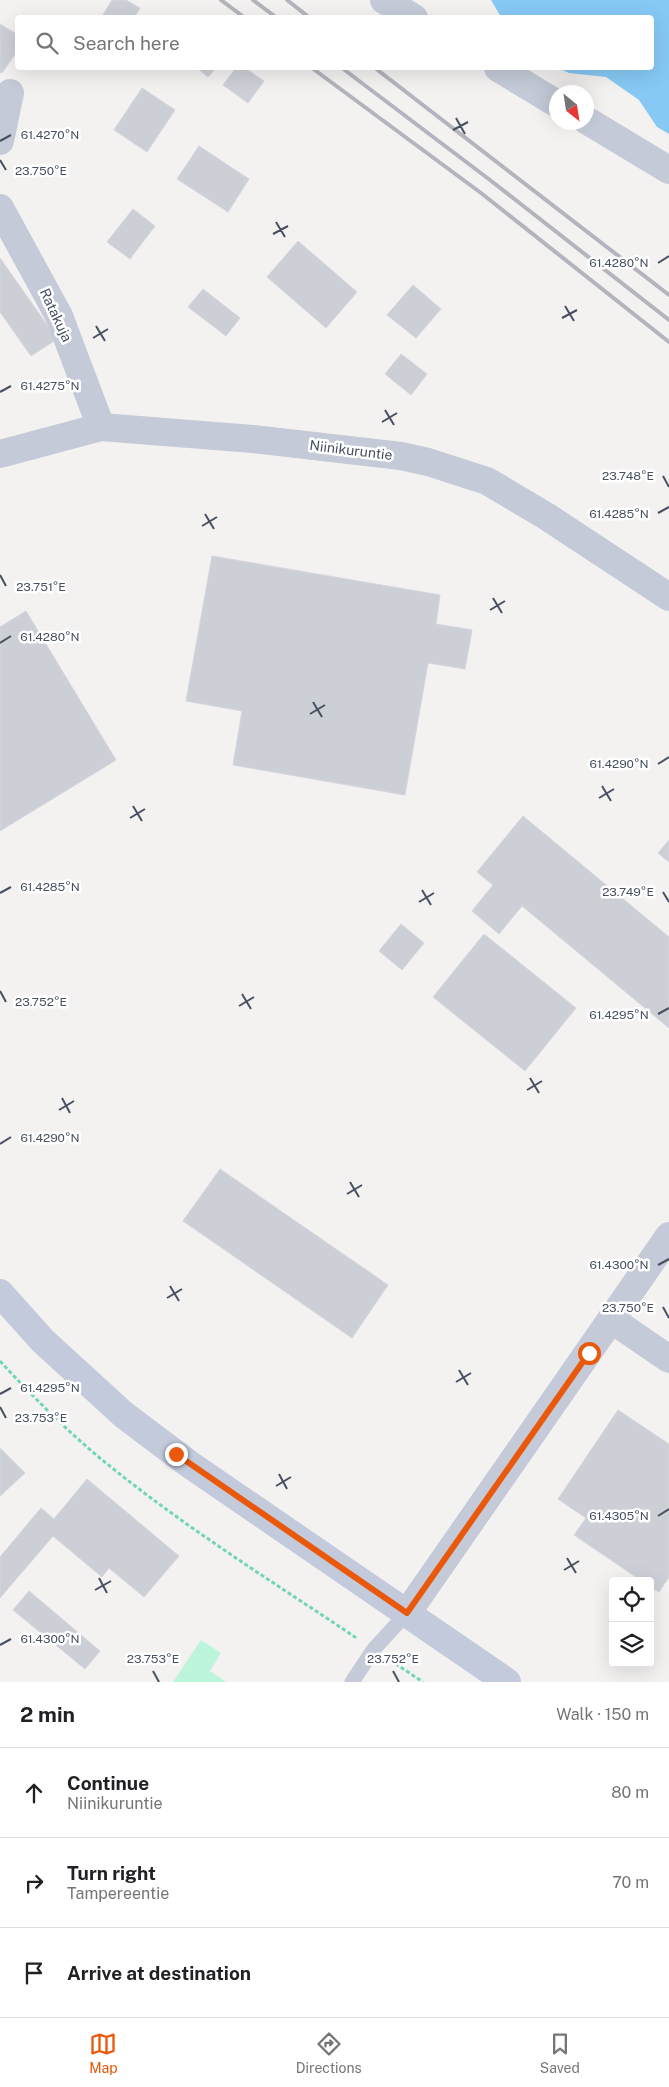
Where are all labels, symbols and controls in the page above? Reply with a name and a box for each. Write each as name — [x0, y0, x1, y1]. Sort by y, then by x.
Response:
search box — [15, 15, 654, 70]
icon: search — [33, 29, 61, 57]
text: Search here — [73, 32, 180, 54]
north arrow — [549, 85, 594, 130]
text: 61.4270°N — [21, 128, 79, 142]
text: 23.750°E — [15, 164, 67, 178]
text: 61.4280°N — [589, 256, 649, 270]
street label: Ratakuja — [37, 286, 75, 344]
text: 61.4275°N — [20, 379, 80, 393]
street label: Niinikuruntie — [309, 437, 393, 463]
text: 23.748°E — [602, 469, 654, 483]
text: 61.4285°N — [589, 507, 649, 521]
text: 23.751°E — [16, 580, 66, 594]
text: 61.4280°N — [20, 630, 80, 644]
text: 61.4290°N — [589, 757, 649, 771]
text: 61.4285°N — [20, 880, 80, 894]
text: 23.749°E — [602, 885, 654, 899]
text: 23.752°E — [15, 995, 67, 1009]
text: 61.4295°N — [589, 1008, 649, 1022]
text: 61.4290°N — [20, 1131, 80, 1145]
text: 61.4300°N — [589, 1258, 649, 1272]
text: 23.750°E — [602, 1301, 654, 1315]
route start — [578, 1342, 601, 1365]
text: 61.4295°N — [20, 1381, 80, 1395]
text: 23.753°E — [15, 1411, 67, 1425]
route end — [165, 1443, 188, 1466]
text: 61.4305°N — [589, 1509, 649, 1523]
map controls — [609, 1577, 654, 1667]
button: locate — [609, 1577, 654, 1622]
button: layers — [609, 1622, 654, 1667]
text: 61.4300°N — [20, 1632, 80, 1646]
text: 23.753°E — [127, 1652, 179, 1666]
text: 23.752°E — [367, 1652, 419, 1666]
text: 2 min — [20, 1702, 75, 1727]
text: Walk · 150 m — [556, 1705, 649, 1724]
text: Continue — [67, 1772, 149, 1794]
icon: ahead — [20, 1779, 48, 1807]
text: 80 m — [611, 1783, 649, 1802]
text: Niinikuruntie — [67, 1794, 162, 1813]
text: Turn right — [67, 1862, 156, 1884]
icon: right — [20, 1869, 48, 1897]
text: 70 m — [612, 1873, 649, 1892]
text: Tampereentie — [67, 1884, 169, 1903]
icon: arrive — [20, 1959, 48, 1987]
text: Arrive at destination — [67, 1962, 251, 1984]
tab: Map — [89, 2030, 118, 2076]
tab: Directions — [296, 2030, 362, 2076]
tab: Saved — [540, 2030, 580, 2076]

